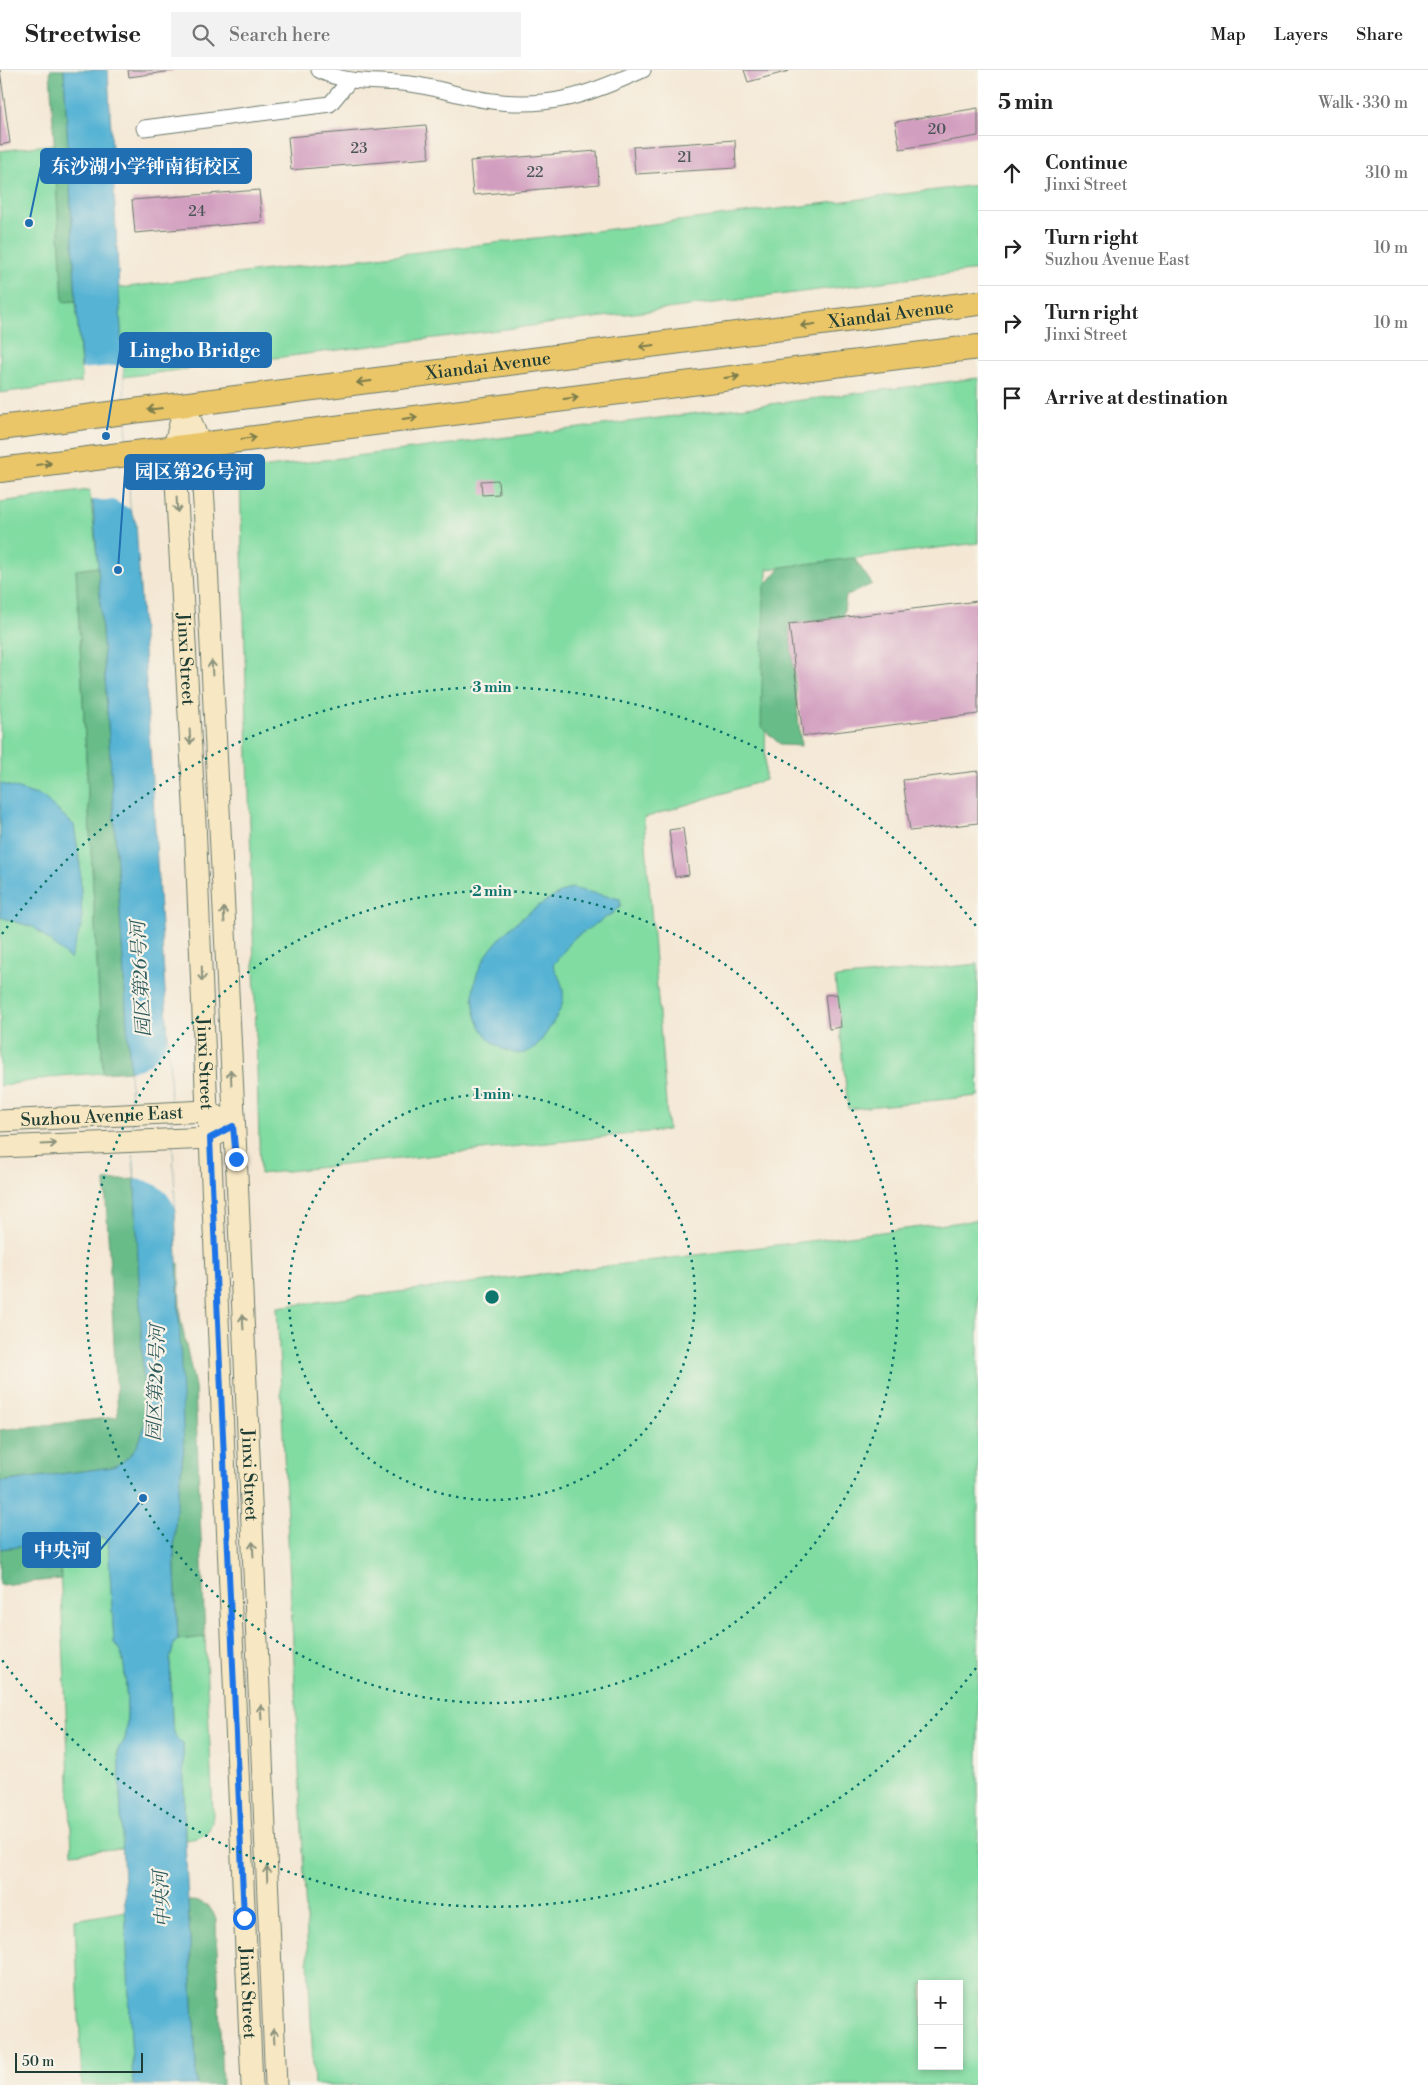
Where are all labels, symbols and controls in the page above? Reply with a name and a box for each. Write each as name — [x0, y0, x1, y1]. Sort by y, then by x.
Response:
search box — [171, 12, 521, 57]
text: Streetwise — [25, 20, 141, 50]
icon: search — [189, 21, 217, 49]
text: Search here — [229, 23, 330, 47]
text: Map — [1211, 23, 1246, 46]
text: Layers — [1274, 23, 1328, 46]
text: Share — [1356, 23, 1403, 46]
text: 5 min — [998, 90, 1053, 116]
text: Walk · 330 m — [1318, 93, 1408, 113]
house number: 20 — [928, 120, 946, 139]
house number: 23 — [351, 139, 367, 158]
house number: 21 — [677, 148, 693, 167]
callout: 东沙湖小学钟南街校区 — [41, 149, 251, 183]
text: Continue — [1045, 151, 1128, 175]
text: 东沙湖小学钟南街校区 — [51, 155, 241, 179]
icon: ahead — [998, 159, 1026, 187]
house number: 22 — [526, 163, 544, 182]
text: 310 m — [1365, 163, 1408, 183]
text: Jinxi Street — [1045, 175, 1127, 195]
house number: 24 — [188, 202, 206, 221]
text: Turn right — [1045, 226, 1138, 250]
icon: right — [998, 234, 1026, 262]
text: 10 m — [1374, 238, 1408, 258]
text: Suzhou Avenue East — [1045, 250, 1190, 270]
street label: Xiandai Avenue — [826, 295, 955, 334]
text: Turn right — [1045, 301, 1138, 325]
icon: right — [998, 309, 1026, 337]
text: 10 m — [1374, 313, 1408, 333]
one-way arrow — [800, 320, 816, 330]
text: Jinxi Street — [1045, 325, 1127, 345]
callout: Lingbo Bridge — [120, 333, 271, 367]
text: Lingbo Bridge — [130, 339, 260, 363]
one-way arrow — [639, 341, 655, 351]
street label: Xiandai Avenue — [423, 347, 552, 386]
one-way arrow — [724, 372, 740, 382]
one-way arrow — [356, 377, 372, 387]
icon: arrive — [998, 384, 1026, 412]
text: Arrive at destination — [1045, 386, 1228, 410]
one-way arrow — [563, 393, 579, 403]
one-way arrow — [148, 404, 164, 414]
one-way arrow — [401, 413, 417, 423]
one-way arrow — [240, 433, 256, 443]
callout: 园区第26号河 — [125, 455, 264, 489]
one-way arrow — [36, 459, 52, 469]
text: 园区第26号河 — [135, 460, 253, 484]
one-way arrow — [173, 497, 182, 513]
street label: Jinxi Street — [171, 611, 200, 707]
one-way arrow — [207, 660, 216, 676]
text: 3 min — [472, 678, 512, 697]
one-way arrow — [186, 729, 195, 745]
text: 2 min — [472, 882, 512, 901]
one-way arrow — [219, 907, 228, 923]
water label: 园区第26号河 — [126, 917, 156, 1038]
one-way arrow — [197, 966, 206, 982]
street label: Jinxi Street — [191, 1016, 218, 1111]
one-way arrow — [227, 1069, 236, 1085]
text: 1 min — [473, 1085, 511, 1104]
street label: Suzhou Avenue East — [20, 1101, 185, 1132]
one-way arrow — [40, 1140, 56, 1149]
route end — [225, 1148, 248, 1171]
centre of rings — [483, 1288, 501, 1306]
one-way arrow — [239, 1314, 248, 1330]
water label: 园区第26号河 — [142, 1321, 170, 1442]
street label: Jinxi Street — [236, 1427, 263, 1522]
callout: 中央河 — [23, 1533, 100, 1567]
text: 中央河 — [33, 1539, 91, 1563]
one-way arrow — [249, 1541, 258, 1557]
one-way arrow — [256, 1704, 265, 1720]
one-way arrow — [262, 1866, 272, 1882]
water label: 中央河 — [148, 1867, 175, 1928]
route start — [233, 1907, 256, 1930]
street label: Jinxi Street — [234, 1945, 261, 2040]
map controls — [918, 1980, 963, 2070]
button: + — [918, 1980, 963, 2025]
button: − — [918, 2025, 963, 2070]
one-way arrow — [269, 2029, 278, 2045]
scale bar — [15, 2050, 142, 2073]
text: 50 m — [22, 2053, 54, 2071]

